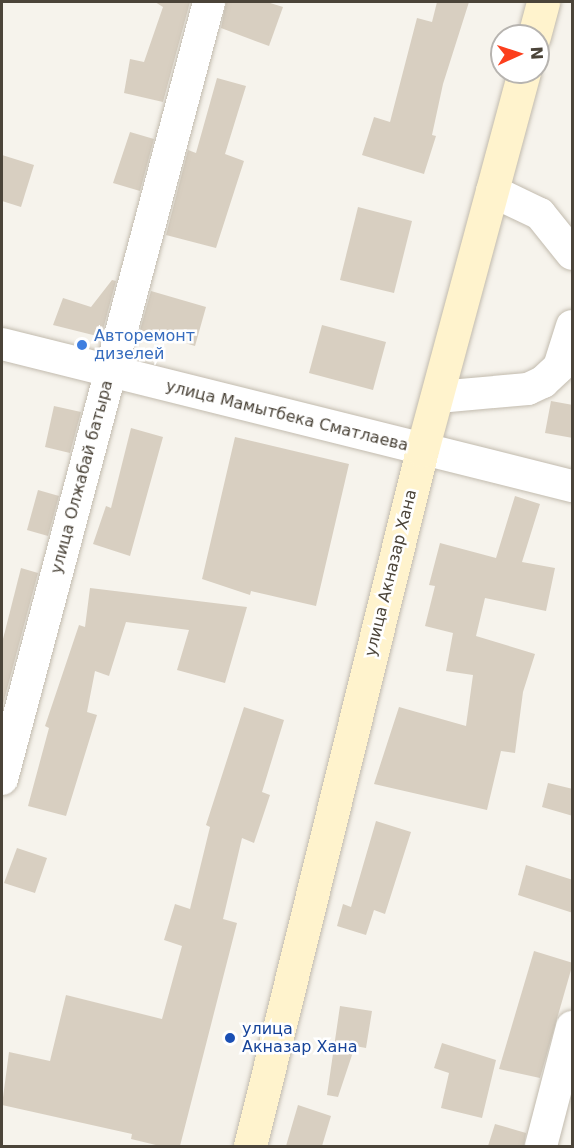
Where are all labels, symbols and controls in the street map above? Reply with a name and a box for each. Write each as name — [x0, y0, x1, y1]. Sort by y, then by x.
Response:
north arrow — [490, 24, 550, 84]
text: N — [527, 46, 546, 60]
place label: Авторемонт дизелей — [94, 326, 195, 364]
marker: Авторемонт дизелей — [75, 338, 89, 352]
street label: улица Мамытбека Сматлаева — [164, 377, 410, 455]
street label: улица Олжабай батыра — [47, 378, 117, 576]
street label: улица Акназар Хана — [361, 488, 421, 658]
place label: улица Акназар Хана — [242, 1019, 357, 1057]
marker: улица Акназар Хана — [223, 1031, 237, 1045]

